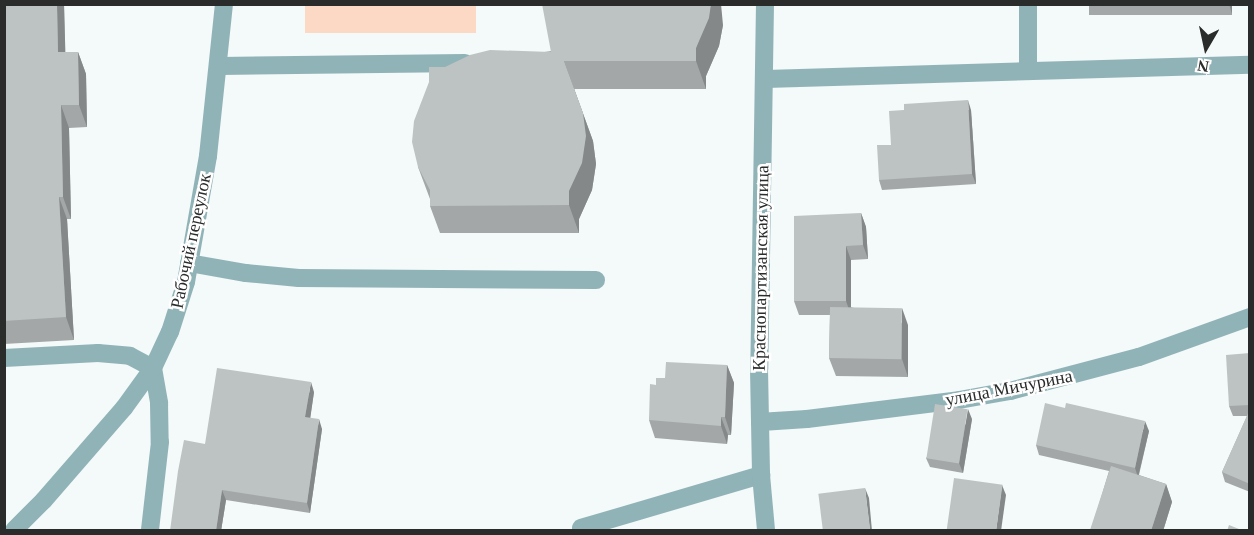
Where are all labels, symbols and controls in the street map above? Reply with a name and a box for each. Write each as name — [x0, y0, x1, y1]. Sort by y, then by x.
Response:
north arrow — [1176, 18, 1236, 78]
text: N — [1196, 57, 1210, 76]
street label: Краснопартизанская улица — [748, 165, 774, 371]
street label: Рабочий переулок — [166, 171, 216, 311]
street label: улица Мичурина — [944, 365, 1074, 411]

